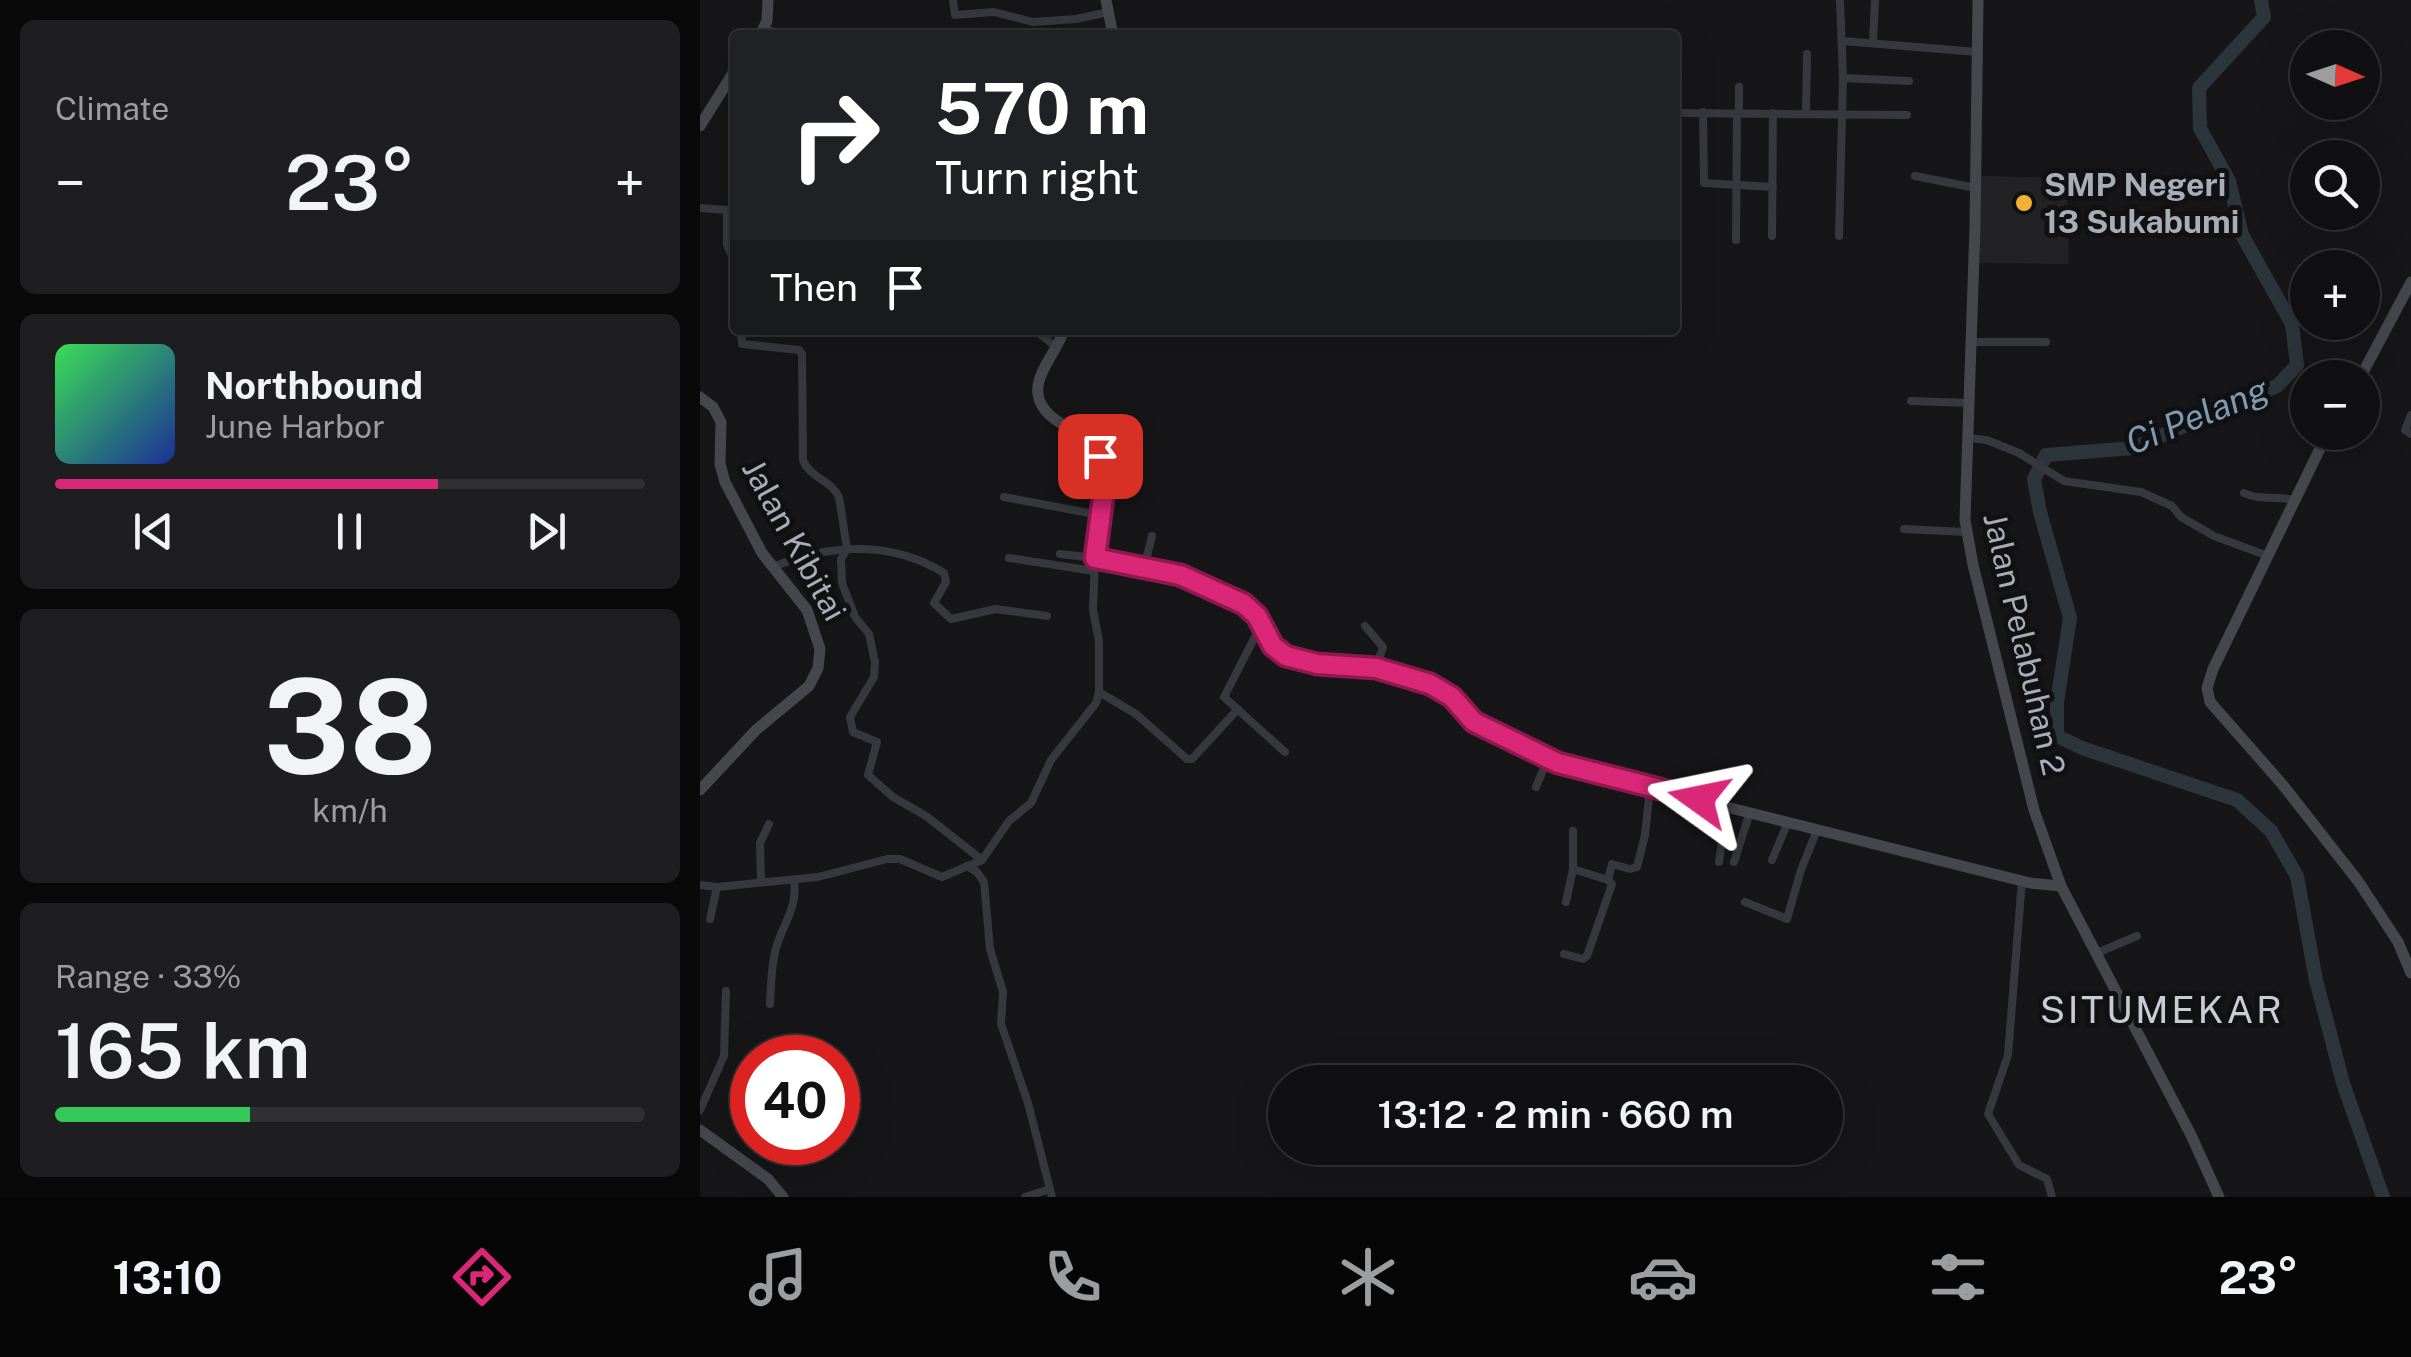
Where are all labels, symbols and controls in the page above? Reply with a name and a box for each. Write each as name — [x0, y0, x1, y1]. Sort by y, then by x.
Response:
north arrow — [2290, 30, 2380, 120]
map controls — [2290, 30, 2380, 450]
text: 570 m — [935, 67, 1149, 150]
icon: right — [770, 70, 900, 200]
text: Climate — [55, 90, 169, 127]
text: 23° — [285, 139, 415, 227]
button: search — [2290, 140, 2380, 230]
text: − — [55, 151, 86, 215]
text: + — [614, 151, 645, 215]
text: Turn right — [935, 151, 1139, 204]
place label: SMP Negeri 13 Sukabumi — [2044, 166, 2239, 240]
marker: SMP Negeri 13 Sukabumi — [2013, 192, 2035, 214]
button: + — [2290, 250, 2380, 340]
icon: arrive — [878, 260, 933, 315]
text: Then — [770, 265, 858, 310]
button: − — [2290, 360, 2380, 450]
text: Northbound — [205, 363, 423, 408]
water label: Ci Pelang — [2120, 368, 2274, 463]
text: June Harbor — [205, 408, 385, 445]
pin — [1058, 414, 1143, 499]
icon: arrive — [1073, 429, 1128, 484]
street label: Jalan Kibitai — [735, 453, 854, 627]
icon: previous — [126, 504, 181, 559]
icon: pause — [322, 504, 377, 559]
icon: next — [519, 504, 574, 559]
street label: Jalan Pelabuhan 2 — [1976, 509, 2073, 779]
text: 38 — [263, 651, 437, 803]
position arrow — [1647, 747, 1751, 851]
text: km/h — [312, 792, 388, 829]
text: Range · 33% — [55, 958, 242, 995]
district label: SITUMEKAR — [2040, 987, 2284, 1032]
text: 165 km — [55, 1007, 311, 1095]
speed limit sign: 40 — [730, 1035, 860, 1165]
text: 13:12 · 2 min · 660 m — [1377, 1092, 1734, 1137]
icon: directions — [447, 1242, 517, 1312]
icon: music — [743, 1242, 813, 1312]
icon: phone — [1038, 1242, 1108, 1312]
icon: climate — [1333, 1242, 1403, 1312]
icon: car — [1628, 1242, 1698, 1312]
icon: filters — [1923, 1242, 1993, 1312]
text: 13:10 — [113, 1251, 222, 1304]
text: 23° — [2218, 1251, 2298, 1304]

